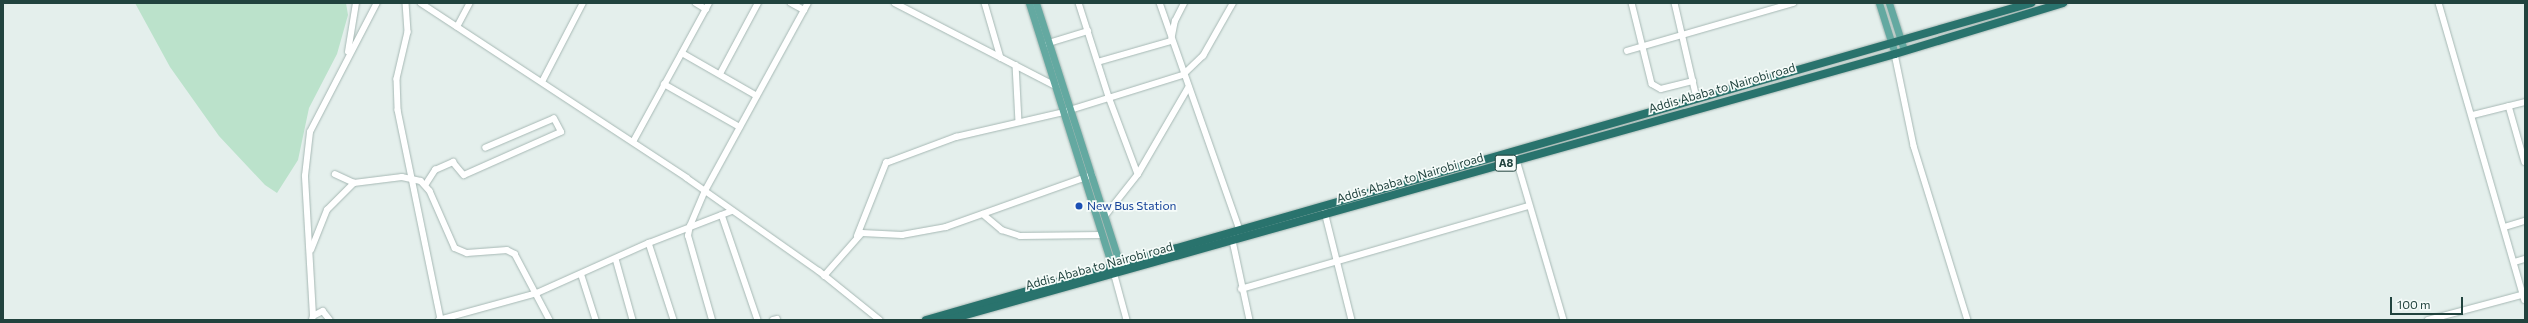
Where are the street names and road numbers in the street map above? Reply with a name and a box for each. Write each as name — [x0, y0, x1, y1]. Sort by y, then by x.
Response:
street label: Addis Ababa to Nairobi road — [1647, 60, 1797, 116]
street label: Addis Ababa to Nairobi road — [1335, 150, 1485, 206]
road number: A8 — [1494, 154, 1518, 172]
street label: Addis Ababa to Nairobi road — [1024, 239, 1174, 293]

